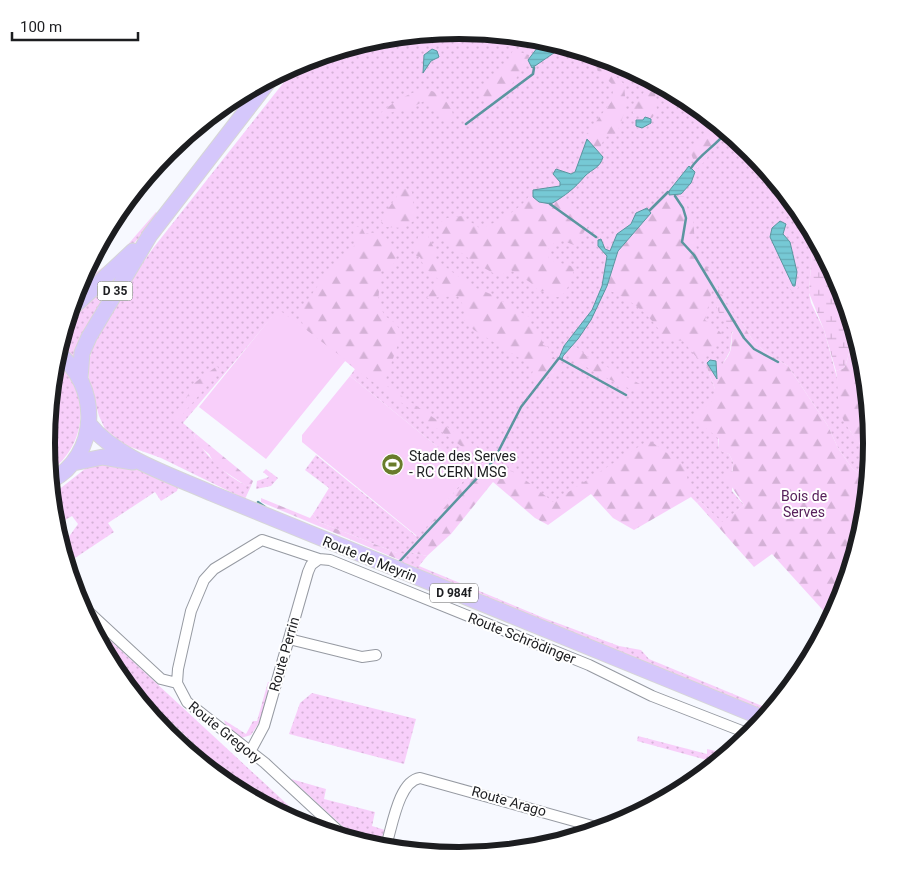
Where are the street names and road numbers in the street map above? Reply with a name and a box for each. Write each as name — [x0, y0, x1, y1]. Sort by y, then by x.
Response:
road number: D 35 — [98, 282, 132, 300]
street label: Route de Meyrin — [320, 533, 420, 585]
road number: D 984f — [430, 584, 478, 602]
street label: Route Schrödinger — [466, 609, 578, 667]
street label: Route Perrin — [266, 615, 302, 693]
street label: Route Gregory — [185, 698, 265, 766]
street label: Route Arago — [470, 783, 548, 819]

